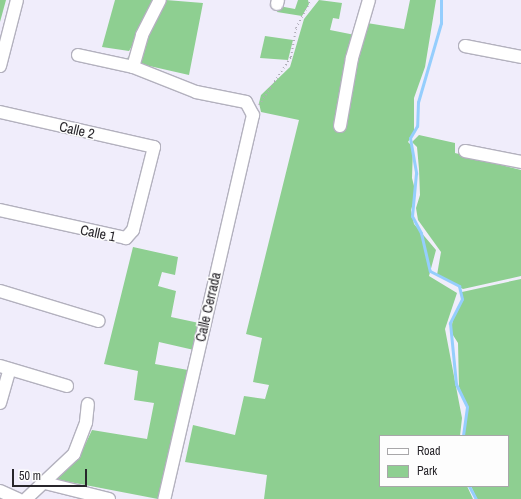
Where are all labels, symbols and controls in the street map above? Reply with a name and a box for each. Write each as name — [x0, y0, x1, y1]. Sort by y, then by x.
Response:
street label: Calle 2 — [58, 118, 96, 142]
street label: Calle 1 — [79, 221, 117, 245]
street label: Calle Cerrada — [192, 271, 224, 343]
legend — [379, 435, 509, 487]
text: Road — [417, 443, 441, 459]
scale bar — [14, 461, 89, 487]
text: Park — [417, 463, 437, 479]
text: 50 m — [19, 468, 41, 484]

